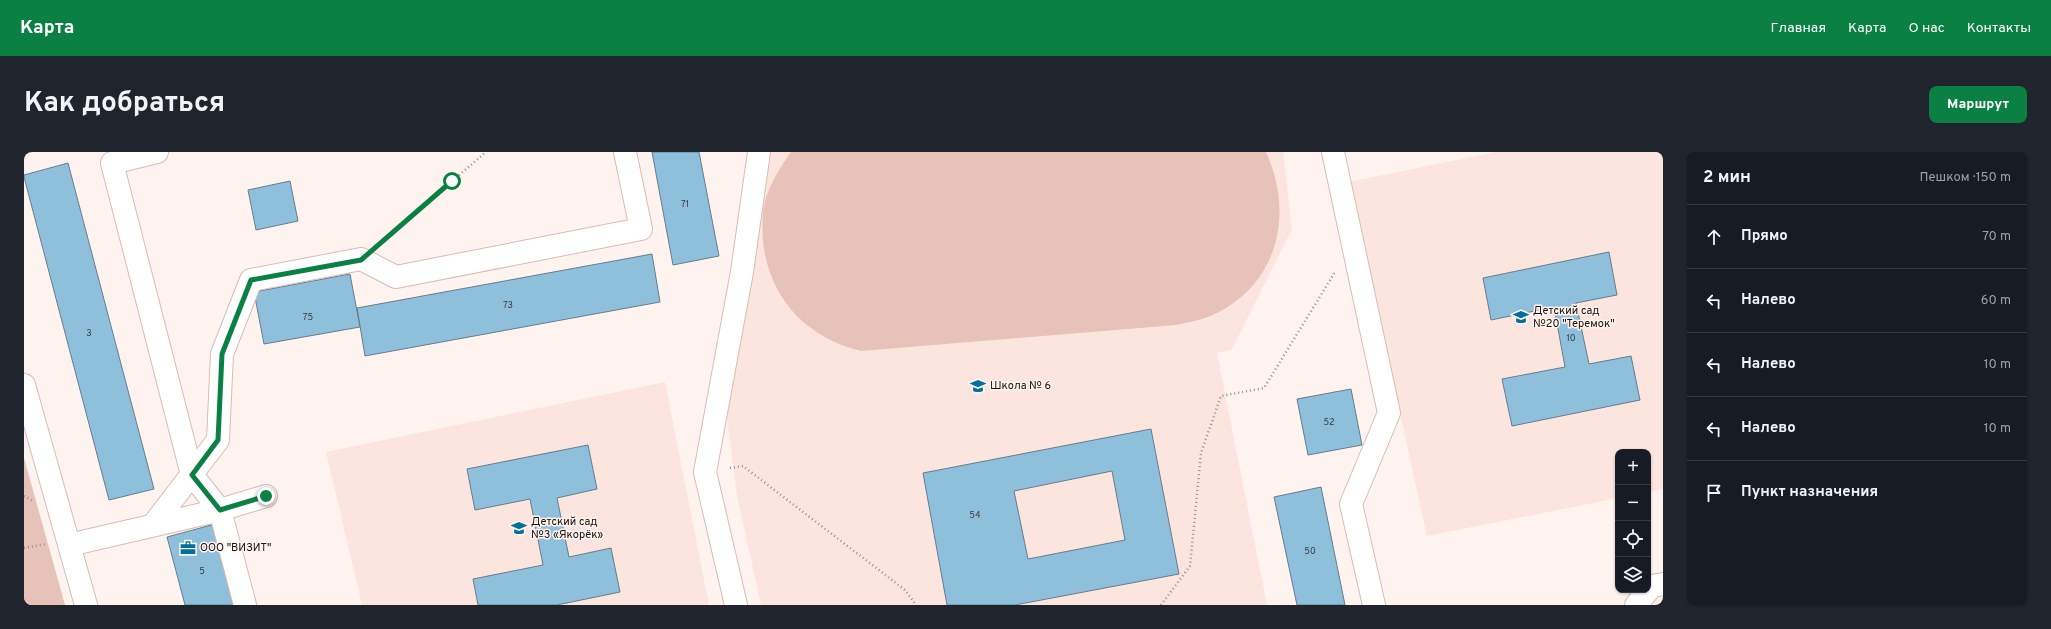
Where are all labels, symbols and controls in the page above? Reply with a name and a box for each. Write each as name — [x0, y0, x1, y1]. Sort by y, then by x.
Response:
text: Карта — [20, 16, 74, 40]
text: Главная — [1771, 20, 1826, 37]
text: Карта — [1848, 20, 1886, 37]
text: О нас — [1908, 20, 1945, 37]
text: Контакты — [1967, 20, 2031, 37]
text: Как добраться — [24, 86, 225, 122]
button: Маршрут — [1929, 86, 2027, 123]
text: 2 мин — [1703, 167, 1751, 189]
text: Пешком · 150 m — [1919, 170, 2011, 186]
route start — [443, 172, 461, 190]
house number: 71 — [681, 199, 689, 210]
icon: ahead — [1703, 226, 1725, 248]
text: Прямо — [1741, 227, 1788, 246]
text: 70 m — [1982, 229, 2011, 245]
icon: left — [1703, 290, 1725, 312]
text: Налево — [1741, 291, 1796, 310]
text: 60 m — [1981, 293, 2011, 309]
house number: 73 — [503, 300, 513, 311]
place label: Детский сад №20 "Теремок" — [1533, 304, 1615, 331]
school or university icon: Детский сад №20 "Теремок" — [1512, 308, 1530, 326]
house number: 75 — [303, 312, 313, 323]
house number: 3 — [86, 328, 92, 339]
house number: 10 — [1566, 333, 1576, 344]
icon: left — [1703, 354, 1725, 376]
text: Налево — [1741, 355, 1796, 374]
text: 10 m — [1984, 357, 2011, 373]
school or university icon: Школа № 6 — [969, 377, 987, 395]
place label: Школа № 6 — [990, 379, 1051, 393]
house number: 52 — [1323, 417, 1335, 428]
icon: left — [1703, 418, 1725, 440]
text: Налево — [1741, 419, 1796, 438]
text: 10 m — [1984, 421, 2011, 437]
map controls — [1615, 449, 1651, 593]
button: + — [1615, 449, 1651, 485]
icon: arrive — [1703, 482, 1725, 504]
text: Пункт назначения — [1741, 483, 1878, 502]
button: − — [1615, 485, 1651, 521]
route end — [257, 487, 275, 505]
house number: 54 — [969, 510, 981, 521]
place label: Детский сад №3 «Якорёк» — [531, 515, 604, 542]
school or university icon: Детский сад №3 «Якорёк» — [510, 519, 528, 537]
button: locate — [1615, 521, 1651, 557]
office icon: ООО "ВИЗИТ" — [179, 539, 197, 557]
place label: ООО "ВИЗИТ" — [200, 541, 271, 555]
house number: 50 — [1304, 546, 1316, 557]
button: layers — [1615, 557, 1651, 593]
house number: 5 — [199, 566, 205, 577]

